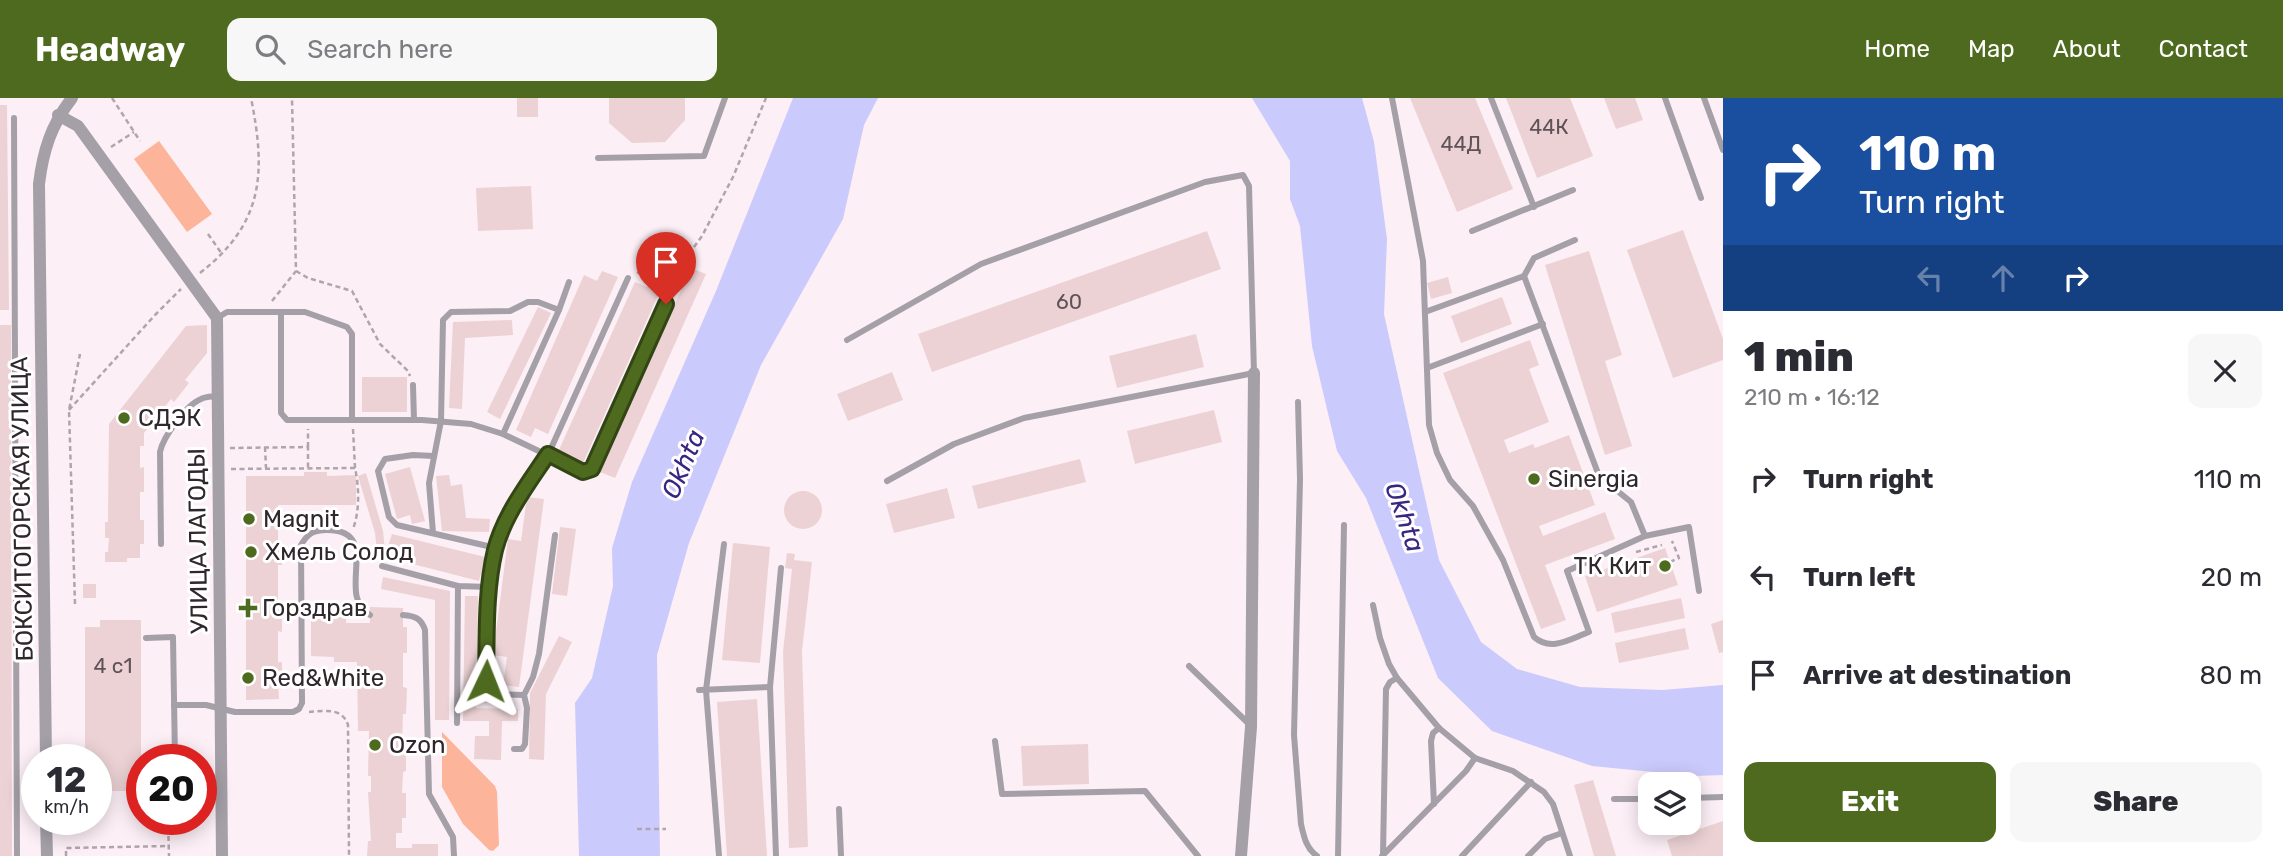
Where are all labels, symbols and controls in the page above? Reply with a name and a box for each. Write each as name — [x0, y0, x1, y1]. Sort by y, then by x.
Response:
search box — [227, 18, 717, 81]
text: Headway — [35, 30, 185, 69]
icon: search — [251, 30, 289, 68]
text: Search here — [307, 34, 453, 65]
text: Home — [1864, 35, 1930, 63]
text: Map — [1968, 35, 2015, 63]
text: About — [2053, 35, 2121, 63]
text: Contact — [2159, 35, 2248, 63]
house number: 44К — [1529, 114, 1569, 139]
text: 110 m — [1859, 124, 1996, 182]
icon: right — [1744, 126, 1835, 217]
house number: 44Д — [1441, 131, 1482, 156]
text: Turn right — [1859, 183, 2004, 221]
pin — [636, 232, 696, 304]
icon: arrive — [647, 243, 685, 281]
icon: left — [1911, 259, 1949, 297]
icon: ahead — [1984, 259, 2022, 297]
icon: right — [2057, 259, 2095, 297]
house number: 60 — [1056, 289, 1082, 314]
text: 1 min — [1744, 332, 1854, 382]
button: close — [2188, 334, 2262, 408]
street label: БОКСИТОГОРСКАЯ УЛИЦА — [5, 356, 39, 662]
text: 210 m · 16:12 — [1744, 383, 1880, 411]
place label: СДЭК — [138, 404, 202, 432]
marker: СДЭК — [116, 410, 132, 426]
water label: Okhta — [655, 425, 712, 503]
street label: УЛИЦА ЛАГОДЫ — [182, 448, 214, 634]
icon: right — [1744, 460, 1782, 498]
text: Turn right — [1803, 464, 1933, 495]
text: 110 m — [2194, 464, 2262, 495]
place label: Sinergia — [1548, 465, 1639, 493]
marker: Sinergia — [1526, 471, 1542, 487]
water label: Okhta — [1378, 478, 1431, 556]
place label: Magnit — [263, 505, 339, 533]
marker: Magnit — [241, 511, 257, 527]
place label: Хмель Солод — [265, 538, 413, 566]
marker: Хмель Солод — [243, 544, 259, 560]
place label: ТК Кит — [1574, 552, 1651, 580]
marker: ТК Кит — [1657, 558, 1673, 574]
icon: left — [1744, 558, 1782, 596]
text: Turn left — [1803, 562, 1915, 593]
text: 20 m — [2201, 562, 2262, 593]
place label: Горздрав — [262, 594, 367, 622]
marker: Горздрав — [240, 600, 256, 616]
position arrow — [449, 644, 523, 718]
house number: 4 с1 — [94, 653, 132, 678]
icon: arrive — [1744, 656, 1782, 694]
text: Arrive at destination — [1803, 660, 2071, 691]
text: 80 m — [2199, 660, 2262, 691]
place label: Red&White — [262, 664, 384, 692]
marker: Red&White — [240, 670, 256, 686]
place label: Ozon — [389, 731, 446, 759]
marker: Ozon — [367, 737, 383, 753]
speed limit sign: 20 — [126, 744, 217, 835]
text: 12 — [46, 759, 87, 801]
button: Exit — [1744, 762, 1996, 842]
button: Share — [2010, 762, 2262, 842]
map controls — [1638, 772, 1701, 835]
button: layers — [1638, 772, 1701, 835]
text: km/h — [44, 796, 89, 818]

